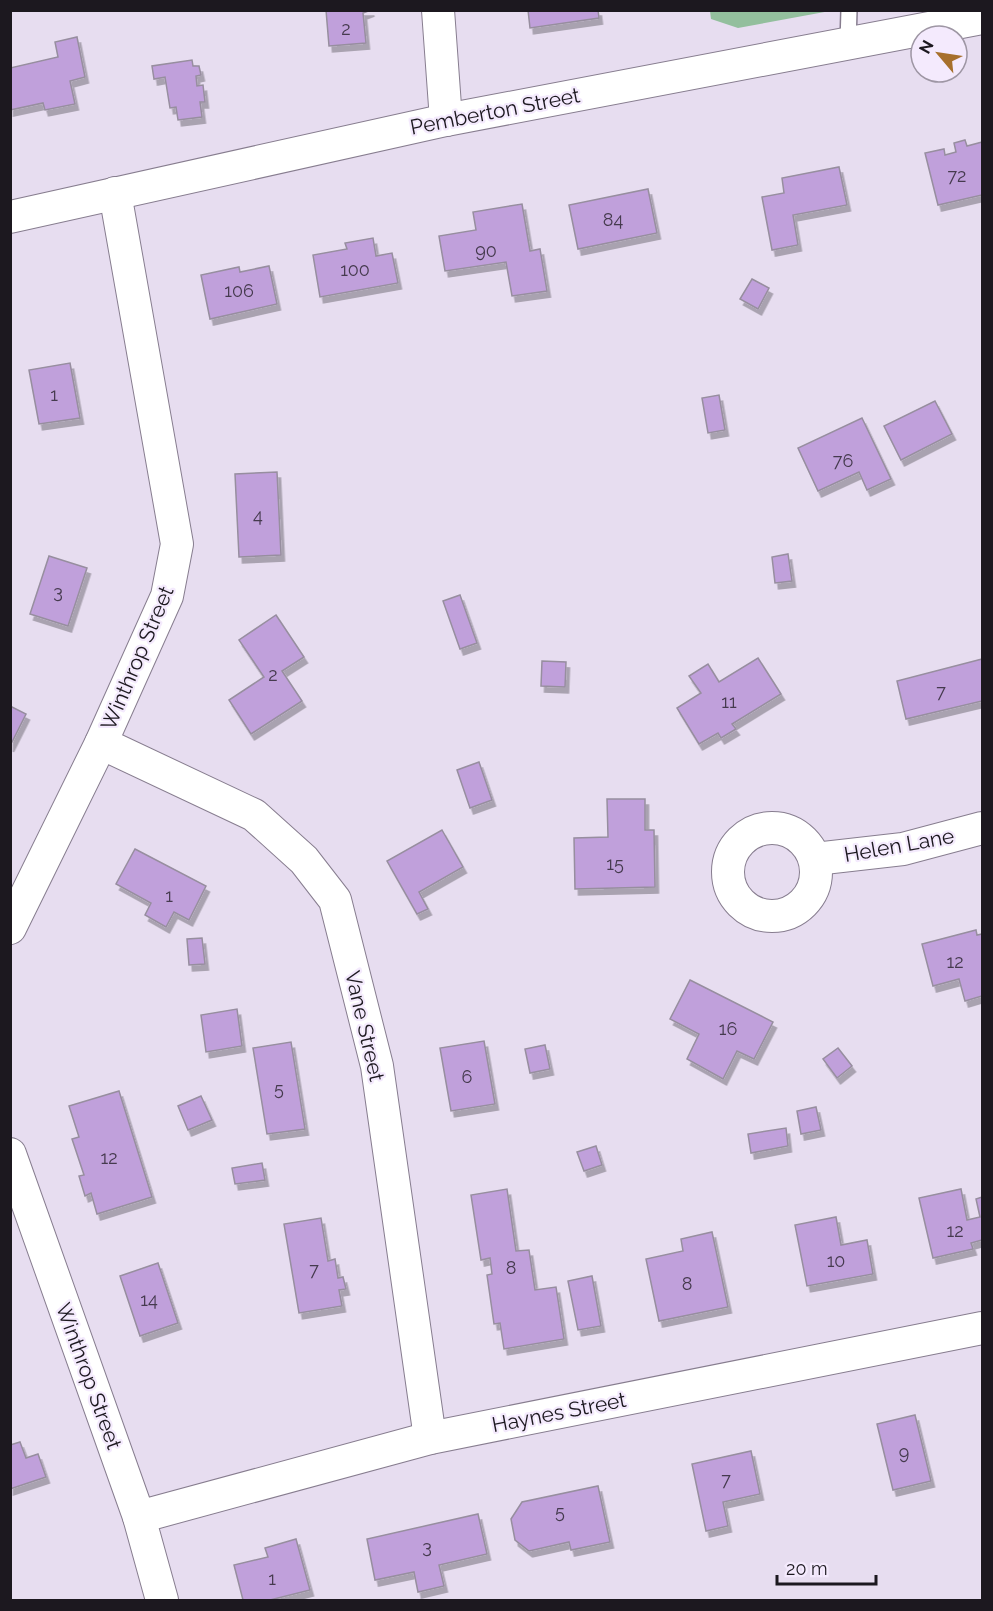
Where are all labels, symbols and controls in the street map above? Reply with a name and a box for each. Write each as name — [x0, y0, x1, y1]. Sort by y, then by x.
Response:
house number: 2 — [341, 18, 351, 39]
north arrow — [909, 24, 969, 84]
text: N — [915, 37, 938, 57]
street label: Pemberton Street — [408, 82, 582, 140]
house number: 72 — [947, 165, 967, 186]
house number: 84 — [603, 209, 623, 230]
house number: 90 — [475, 240, 497, 261]
house number: 100 — [340, 259, 370, 280]
house number: 106 — [224, 280, 254, 301]
house number: 1 — [50, 384, 58, 405]
house number: 76 — [833, 450, 853, 471]
house number: 4 — [253, 505, 263, 526]
house number: 3 — [53, 581, 63, 602]
street label: Winthrop Street — [95, 582, 179, 734]
house number: 2 — [268, 664, 278, 685]
house number: 7 — [936, 681, 946, 702]
house number: 11 — [721, 691, 737, 712]
street label: Helen Lane — [842, 823, 956, 867]
house number: 15 — [606, 853, 624, 874]
house number: 1 — [165, 885, 173, 906]
house number: 12 — [946, 951, 964, 972]
street label: Vane Street — [340, 968, 390, 1084]
house number: 16 — [719, 1018, 737, 1039]
house number: 6 — [462, 1066, 473, 1087]
house number: 5 — [274, 1078, 284, 1099]
house number: 12 — [100, 1147, 118, 1168]
house number: 12 — [946, 1220, 964, 1241]
house number: 10 — [827, 1250, 845, 1271]
house number: 8 — [506, 1257, 516, 1278]
house number: 7 — [309, 1259, 319, 1280]
house number: 8 — [682, 1273, 692, 1294]
house number: 14 — [140, 1289, 158, 1310]
street label: Winthrop Street — [51, 1299, 127, 1453]
street label: Haynes Street — [490, 1387, 628, 1437]
house number: 9 — [899, 1442, 909, 1463]
house number: 7 — [721, 1469, 731, 1490]
house number: 5 — [555, 1501, 565, 1522]
house number: 3 — [422, 1536, 432, 1557]
scale bar — [777, 1548, 876, 1586]
text: 20 m — [786, 1558, 828, 1579]
house number: 1 — [268, 1568, 276, 1589]

